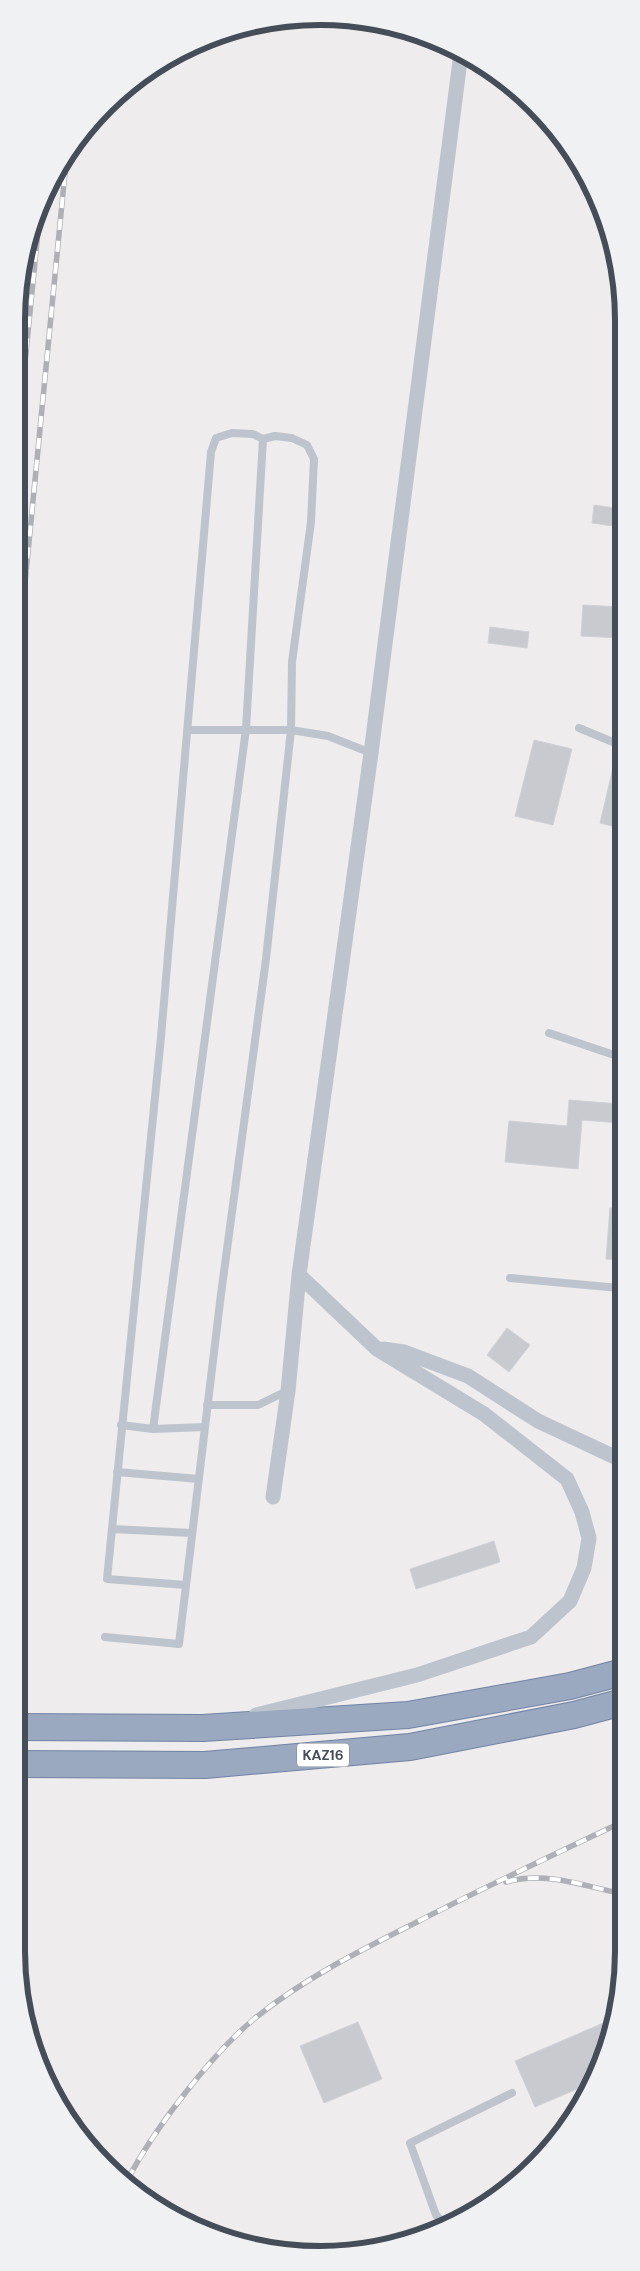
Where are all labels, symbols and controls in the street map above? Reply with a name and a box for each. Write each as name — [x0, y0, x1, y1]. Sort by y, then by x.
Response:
road number: KAZ16 — [297, 1744, 349, 1766]

